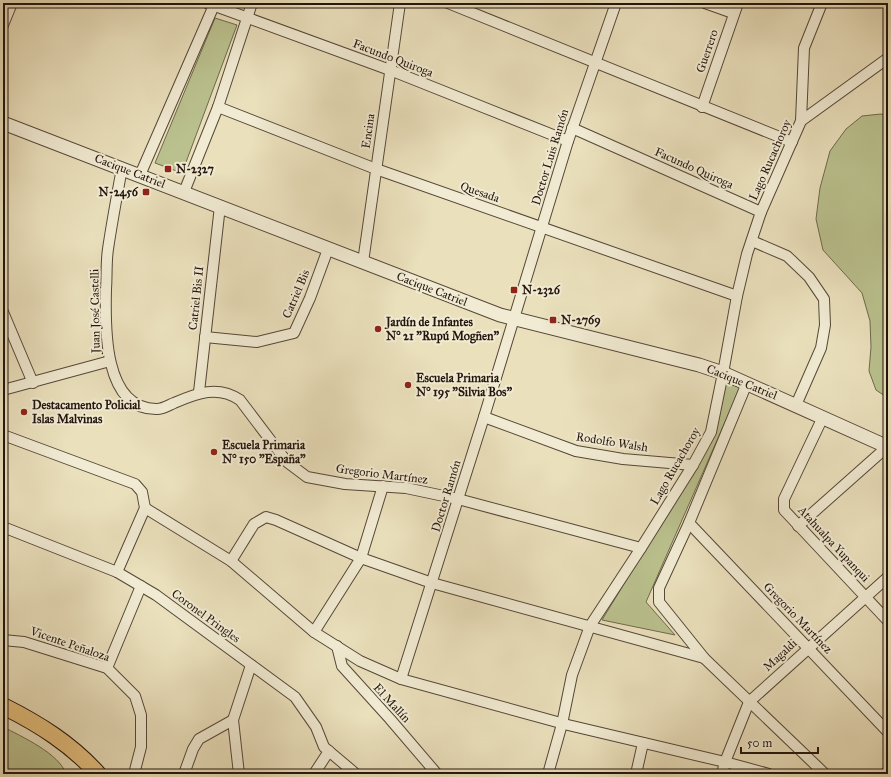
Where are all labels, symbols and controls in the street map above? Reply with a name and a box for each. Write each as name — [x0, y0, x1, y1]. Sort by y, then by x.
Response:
street label: Guerrero — [693, 28, 721, 74]
street label: Facundo Quiroga — [351, 36, 436, 81]
street label: Doctor Luis Ramón — [529, 107, 571, 207]
street label: Encina — [359, 112, 377, 149]
street label: Lago Rucachoroy — [746, 117, 795, 203]
street label: Facundo Quiroga — [652, 144, 736, 193]
street label: Cacique Catriel — [92, 151, 168, 192]
place label: N-2327 — [176, 162, 214, 177]
marker: N-2327 — [163, 164, 173, 174]
street label: Quesada — [459, 179, 502, 205]
place label: N-2456 — [99, 185, 139, 200]
marker: N-2456 — [141, 187, 151, 197]
street label: Catriel Bis II — [186, 265, 206, 331]
street label: Catriel Bis — [279, 267, 313, 321]
street label: Juan José Castelli — [87, 268, 104, 355]
street label: Cacique Catriel — [394, 269, 470, 310]
place label: N-2326 — [522, 283, 561, 298]
marker: N-2326 — [509, 285, 519, 295]
place label: N-2769 — [561, 313, 601, 328]
place label: Jardín de Infantes N° 21 "Rupú Mogñen" — [384, 315, 500, 344]
marker: N-2769 — [548, 315, 558, 325]
marker: Jardín de Infantes N° 21 "Rupú Mogñen" — [373, 324, 383, 334]
street label: Cacique Catriel — [704, 362, 780, 404]
place label: Escuela Primaria N° 195 "Silvia Bos" — [416, 371, 512, 400]
marker: Escuela Primaria N° 195 "Silvia Bos" — [403, 380, 413, 390]
place label: Destacamento Policial Islas Malvinas — [32, 398, 141, 426]
marker: Destacamento Policial Islas Malvinas — [19, 407, 29, 417]
street label: Lago Rucachoroy — [647, 425, 704, 508]
street label: Rodolfo Walsh — [575, 429, 649, 455]
place label: Escuela Primaria N° 150 "España" — [222, 438, 306, 467]
marker: Escuela Primaria N° 150 "España" — [209, 447, 219, 457]
street label: Doctor Ramón — [428, 458, 464, 534]
street label: Gregorio Martínez — [335, 461, 429, 488]
street label: Atahualpa Yupanqui — [794, 503, 873, 586]
street label: Gregorio Martínez — [760, 580, 836, 657]
street label: Coronel Pringles — [168, 586, 243, 646]
street label: Vicente Peñaloza — [28, 624, 112, 664]
street label: Magaldi — [760, 636, 801, 675]
street label: El Mallín — [370, 681, 414, 726]
scale bar — [741, 729, 818, 755]
text: 50 m — [747, 736, 772, 750]

